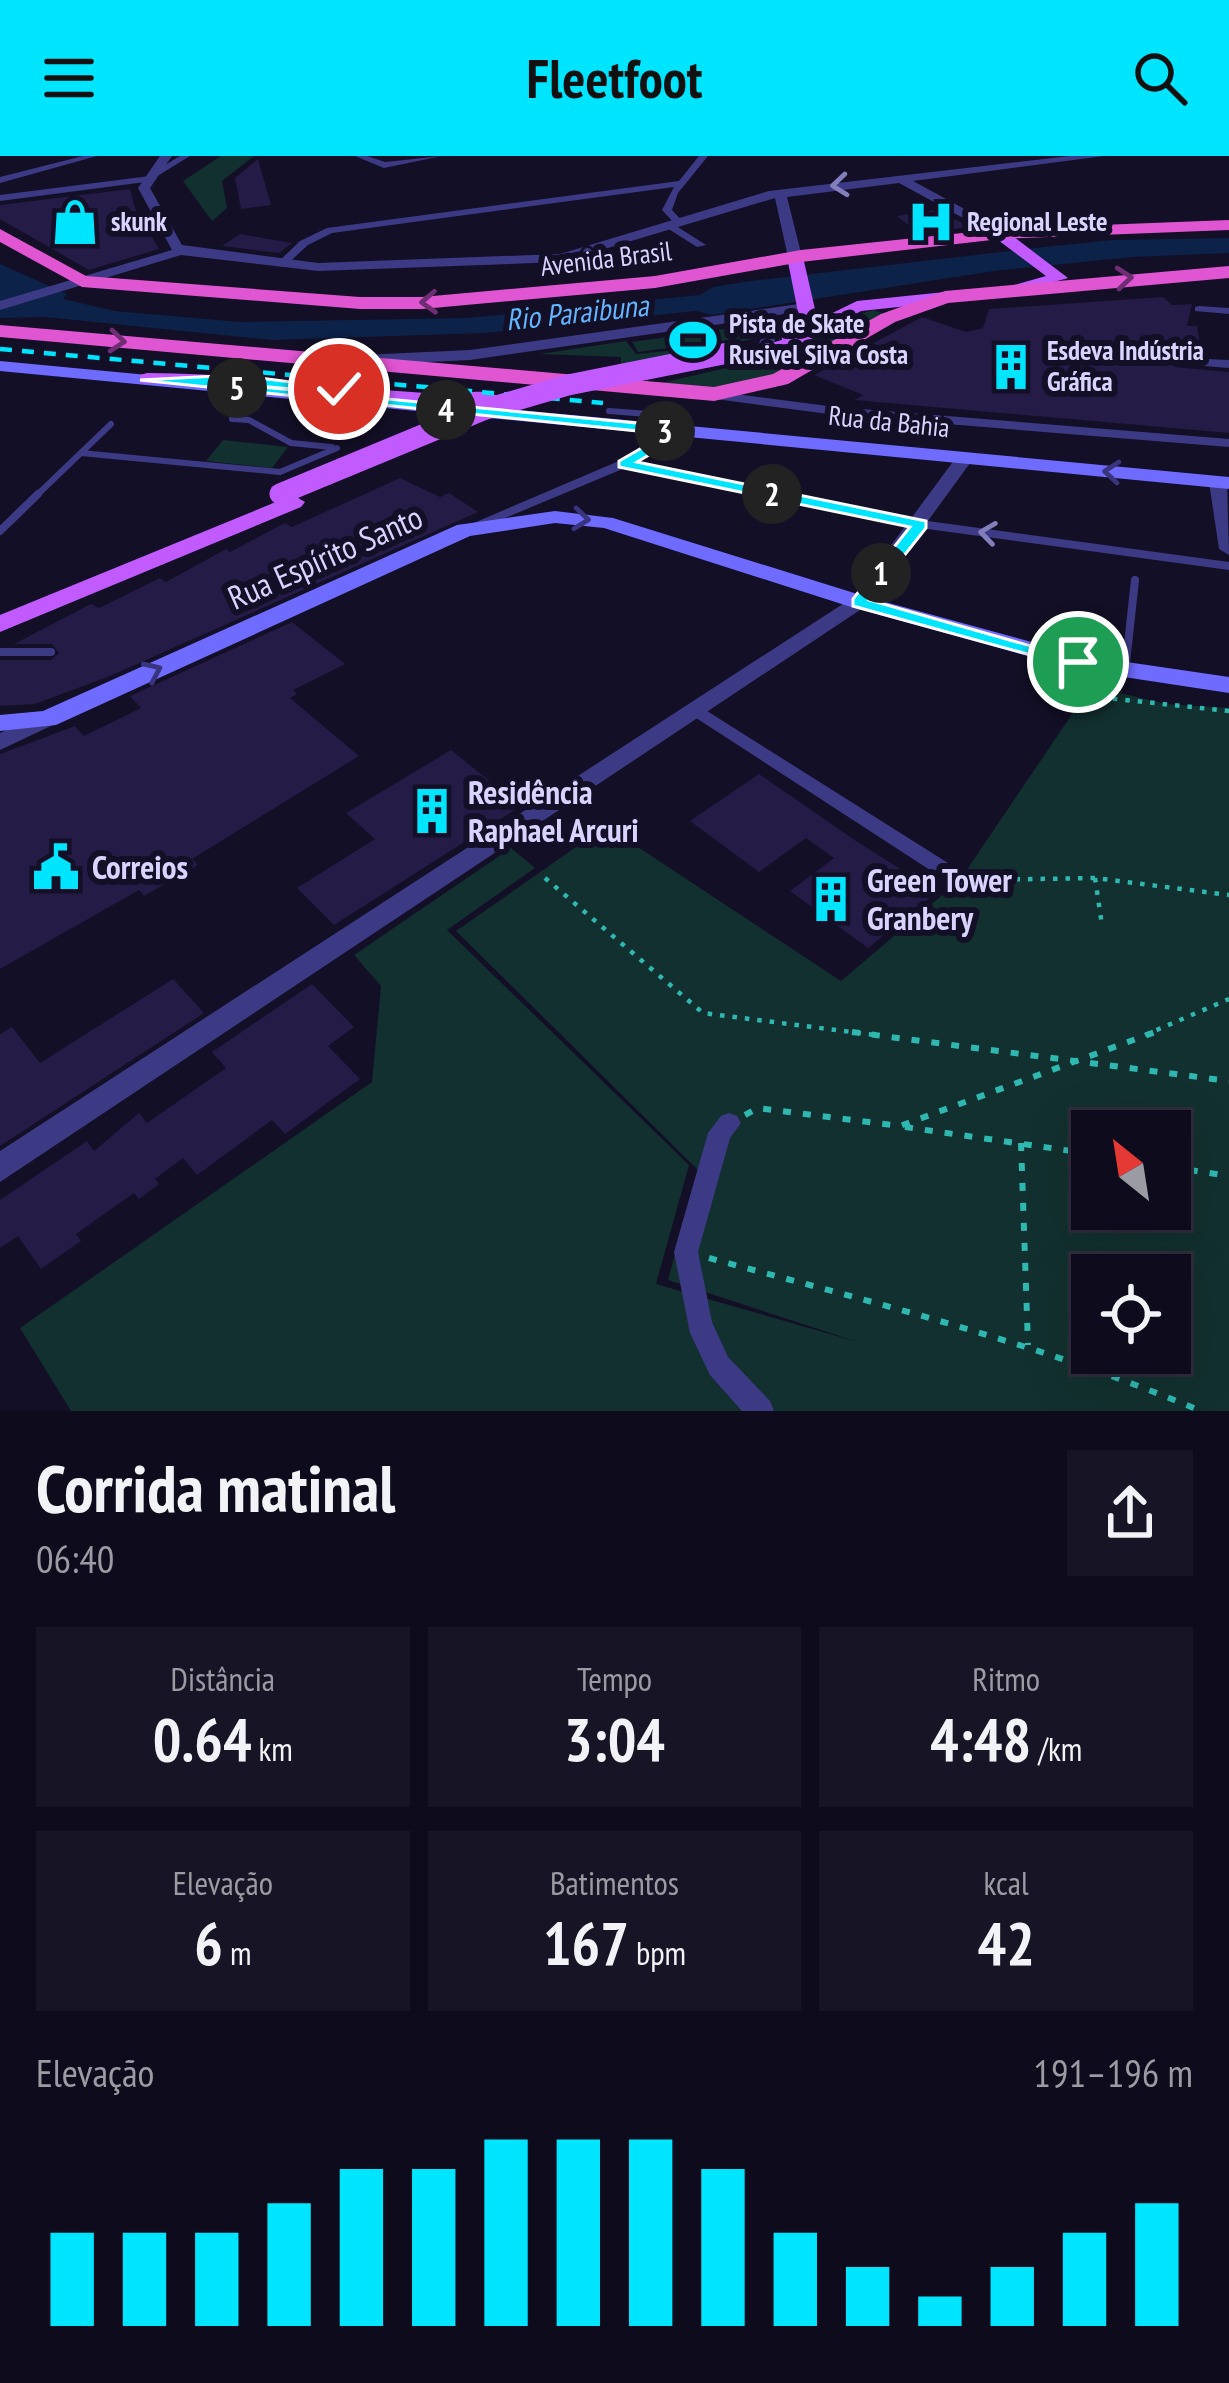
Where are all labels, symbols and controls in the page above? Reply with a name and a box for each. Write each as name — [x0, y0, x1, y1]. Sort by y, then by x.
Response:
text: Fleetfoot — [527, 43, 702, 113]
icon: menu — [36, 45, 102, 111]
icon: search — [1127, 45, 1193, 111]
one-way arrow — [830, 172, 850, 198]
shop icon: skunk — [50, 197, 100, 247]
hospital icon: Regional Leste — [906, 197, 956, 247]
place label: skunk — [111, 204, 168, 238]
place label: Regional Leste — [967, 204, 1108, 238]
street label: Avenida Brasil — [538, 233, 674, 283]
one-way arrow — [1115, 266, 1134, 291]
water label: Rio Paraibuna — [504, 284, 652, 338]
one-way arrow — [419, 289, 438, 315]
place label: Pista de Skate Rusivel Silva Costa — [729, 306, 908, 371]
sports icon: Pista de Skate Rusivel Silva Costa — [668, 315, 718, 365]
one-way arrow — [107, 328, 126, 353]
place label: Esdeva Indústria Gráfica — [1047, 333, 1204, 398]
pin — [288, 338, 390, 440]
building icon: Esdeva Indústria Gráfica — [986, 342, 1036, 392]
icon: check — [306, 356, 372, 422]
pin: 5 — [207, 358, 267, 418]
text: 5 — [229, 366, 245, 409]
pin: 4 — [416, 380, 476, 440]
text: 4 — [438, 388, 454, 431]
street label: Rua da Bahia — [827, 398, 951, 444]
pin: 3 — [635, 401, 695, 461]
text: 3 — [657, 409, 673, 452]
one-way arrow — [1103, 460, 1122, 486]
pin: 2 — [742, 464, 802, 524]
text: 2 — [764, 472, 780, 515]
street label: Rua Espírito Santo — [221, 495, 429, 619]
one-way arrow — [571, 506, 590, 532]
one-way arrow — [978, 521, 998, 547]
pin: 1 — [851, 543, 911, 603]
text: 1 — [873, 551, 889, 594]
pin — [1027, 611, 1129, 713]
icon: arrive — [1045, 629, 1111, 695]
one-way arrow — [141, 661, 162, 685]
place label: Residência Raphael Arcuri — [468, 770, 639, 851]
building icon: Residência Raphael Arcuri — [407, 786, 457, 836]
public building icon: Correios — [31, 842, 81, 892]
place label: Correios — [92, 845, 188, 888]
place label: Green Tower Granbery — [867, 858, 1012, 939]
building icon: Green Tower Granbery — [806, 874, 856, 924]
north arrow — [1071, 1110, 1191, 1230]
map controls — [1071, 1110, 1191, 1374]
button: locate — [1071, 1254, 1191, 1374]
text: Corrida matinal — [36, 1445, 395, 1530]
button: share — [1067, 1450, 1193, 1576]
text: 06:40 — [36, 1533, 114, 1584]
text: Distância — [171, 1657, 275, 1700]
text: Tempo — [577, 1657, 652, 1700]
text: Ritmo — [972, 1657, 1040, 1700]
text: 0.64 — [153, 1700, 252, 1778]
text: 3:04 — [564, 1700, 665, 1778]
text: 4:48 — [930, 1700, 1031, 1778]
text: km — [252, 1727, 293, 1770]
text: /km — [1031, 1727, 1082, 1770]
text: Elevação — [173, 1861, 273, 1904]
text: Batimentos — [550, 1861, 679, 1904]
text: kcal — [984, 1861, 1029, 1904]
text: 6 — [194, 1904, 223, 1982]
text: 167 — [543, 1904, 629, 1982]
text: 42 — [977, 1904, 1035, 1982]
text: m — [223, 1931, 251, 1974]
text: bpm — [629, 1931, 686, 1974]
text: Elevação — [36, 2047, 154, 2098]
text: 191–196 m — [1033, 2047, 1193, 2098]

